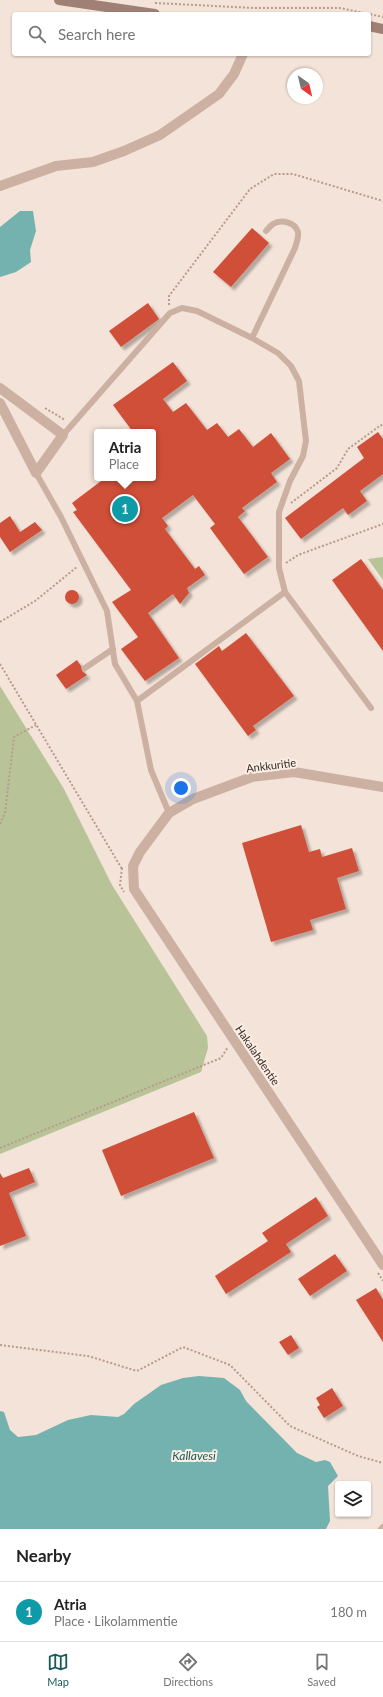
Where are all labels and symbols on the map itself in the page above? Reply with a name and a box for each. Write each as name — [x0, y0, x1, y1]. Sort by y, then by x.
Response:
north arrow — [287, 68, 323, 104]
pin: 1 — [112, 494, 138, 524]
street label: Ankkuritie — [245, 755, 297, 775]
your location — [171, 778, 191, 798]
street label: Hakalahdentie — [233, 1023, 283, 1088]
water label: Kallavesi — [172, 1448, 216, 1463]

